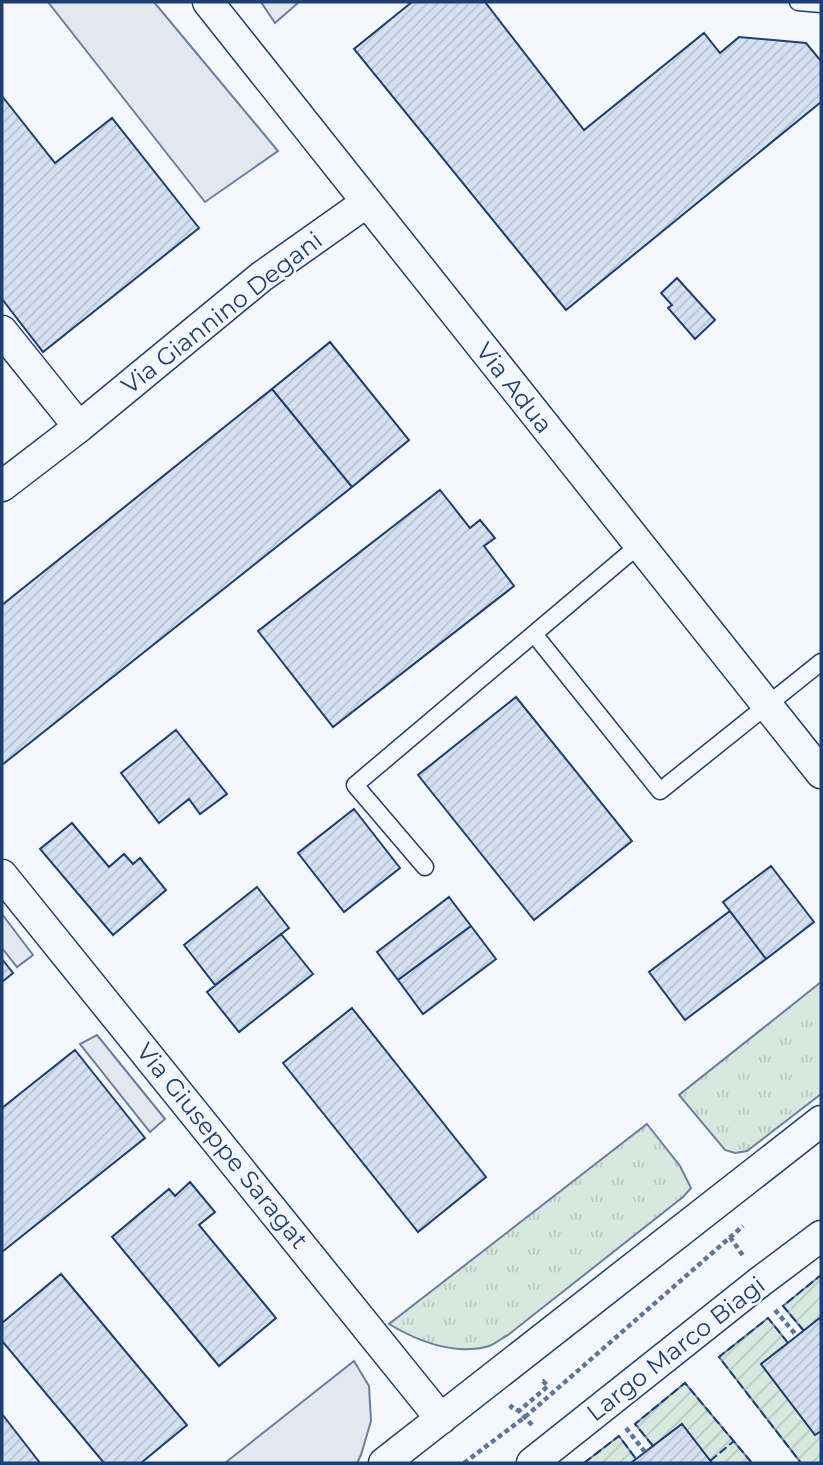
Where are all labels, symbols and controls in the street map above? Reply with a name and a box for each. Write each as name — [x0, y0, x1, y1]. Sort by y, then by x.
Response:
street label: Via Giannino Degani — [116, 225, 328, 400]
street label: Via Adua — [470, 337, 559, 439]
street label: Via Giuseppe Saragat — [131, 1037, 314, 1254]
street label: Largo Marco Biagi — [581, 1270, 771, 1427]

